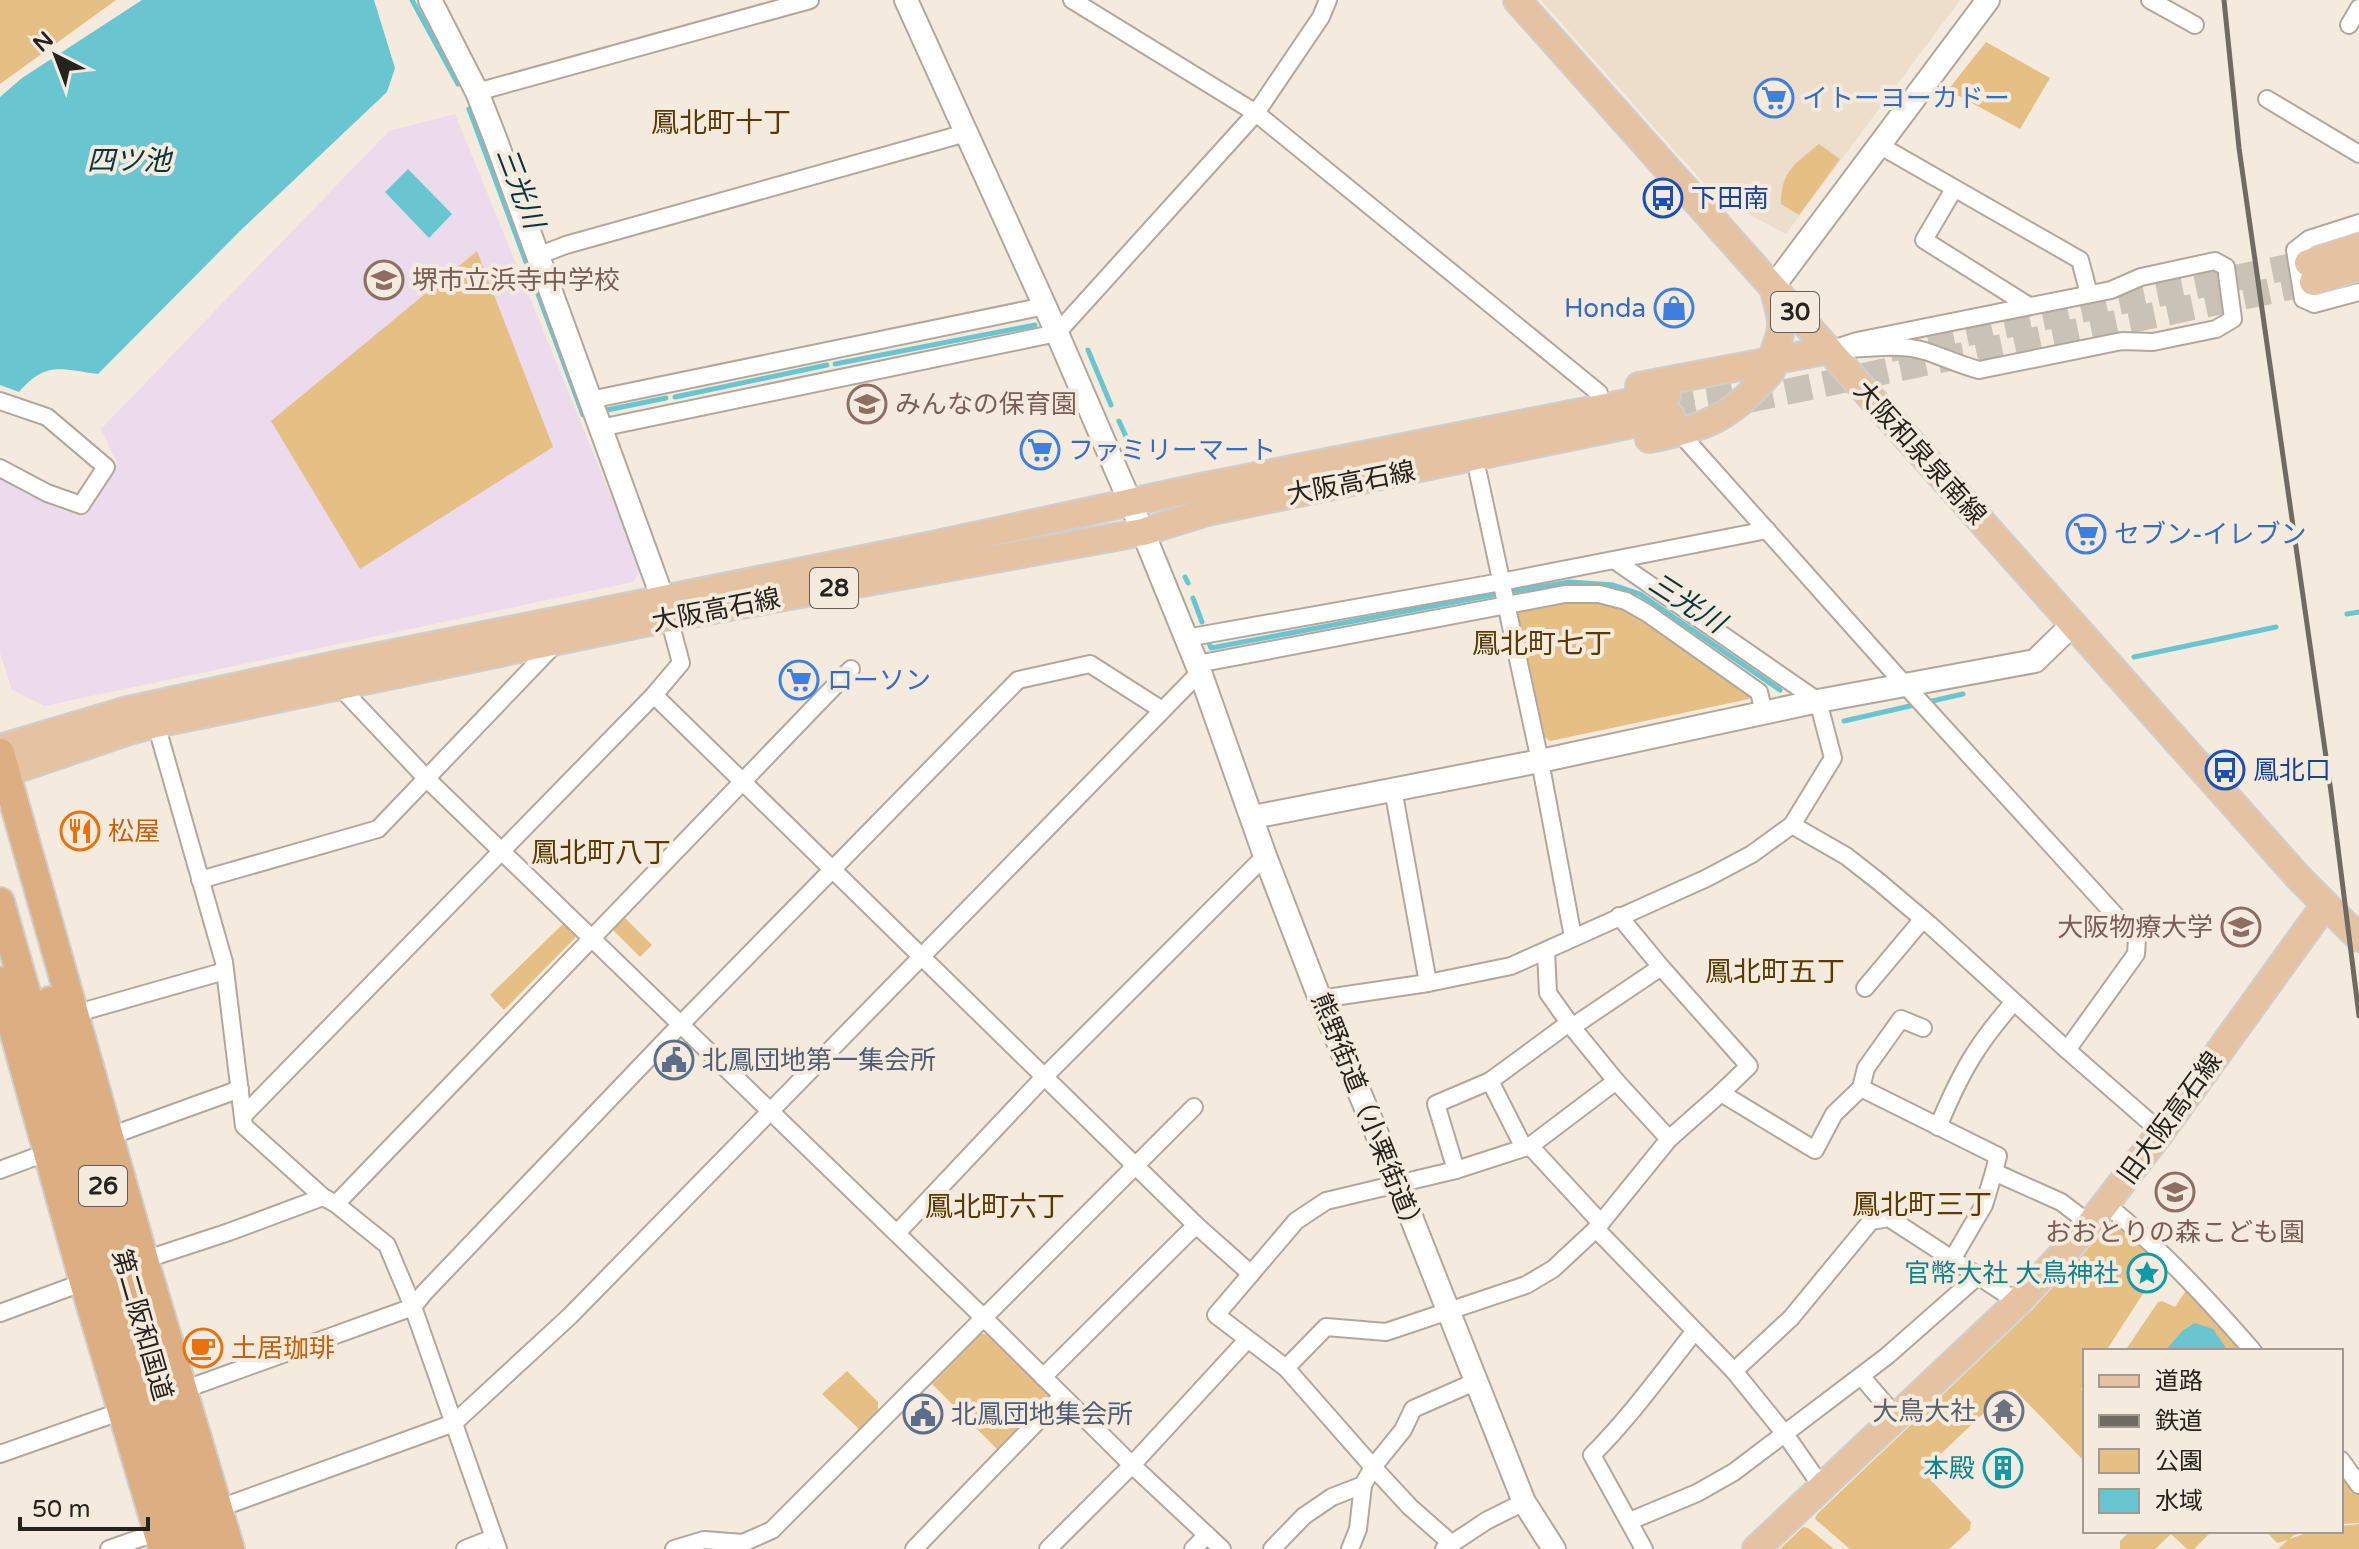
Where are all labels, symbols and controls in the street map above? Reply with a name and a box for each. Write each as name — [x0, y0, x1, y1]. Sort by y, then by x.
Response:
north arrow — [16, 16, 96, 96]
text: N — [28, 26, 59, 57]
supermarket icon: イトーヨーカドー — [1753, 77, 1795, 119]
place label: イトーヨーカドー — [1802, 83, 2010, 114]
district label: 鳳北町十丁 — [651, 106, 791, 140]
water label: 三光川 — [489, 143, 552, 236]
water label: 四ツ池 — [87, 144, 174, 178]
bus stop icon: 下田南 — [1642, 177, 1684, 219]
place label: 下田南 — [1691, 183, 1769, 214]
school or university icon: 堺市立浜寺中学校 — [363, 259, 405, 301]
place label: 堺市立浜寺中学校 — [412, 265, 620, 296]
shop icon: Honda — [1653, 287, 1695, 329]
road number: 30 — [1771, 292, 1819, 332]
place label: Honda — [1564, 293, 1646, 324]
street label: 大阪和泉泉南線 — [1848, 375, 1992, 531]
school or university icon: みんなの保育園 — [846, 383, 888, 425]
place label: みんなの保育園 — [895, 389, 1077, 420]
supermarket icon: ファミリーマート — [1019, 429, 1061, 471]
place label: ファミリーマート — [1068, 435, 1276, 466]
street label: 大阪高石線 — [1284, 455, 1418, 511]
supermarket icon: セブン-イレブン — [2065, 513, 2107, 555]
place label: セブン-イレブン — [2114, 519, 2307, 550]
water label: 三光川 — [1643, 566, 1734, 642]
road number: 28 — [810, 568, 858, 608]
street label: 大阪高石線 — [649, 582, 783, 638]
district label: 鳳北町七丁 — [1472, 627, 1612, 661]
supermarket icon: ローソン — [778, 659, 820, 701]
place label: ローソン — [827, 665, 931, 696]
bus stop icon: 鳳北口 — [2204, 749, 2246, 791]
place label: 鳳北口 — [2253, 755, 2331, 786]
restaurant icon: 松屋 — [59, 810, 101, 852]
place label: 松屋 — [108, 816, 160, 847]
district label: 鳳北町八丁 — [531, 836, 671, 870]
school or university icon: 大阪物療大学 — [2220, 906, 2262, 948]
place label: 大阪物療大学 — [2057, 912, 2213, 943]
district label: 鳳北町五丁 — [1705, 955, 1845, 989]
street label: 熊野街道（小栗街道） — [1305, 989, 1431, 1241]
public building icon: 北鳳団地第一集会所 — [653, 1039, 695, 1081]
place label: 北鳳団地第一集会所 — [702, 1045, 936, 1076]
street label: 旧大阪高石線 — [2112, 1046, 2228, 1190]
road number: 26 — [79, 1166, 127, 1206]
school or university icon: おおとりの森こども園 — [2154, 1171, 2196, 1213]
district label: 鳳北町三丁 — [1852, 1188, 1992, 1222]
district label: 鳳北町六丁 — [925, 1190, 1065, 1224]
place label: おおとりの森こども園 — [2045, 1217, 2305, 1248]
street label: 第二阪和国道 — [106, 1246, 178, 1404]
place icon: 官幣大社 大鳥神社 — [2126, 1252, 2168, 1294]
place label: 官幣大社 大鳥神社 — [1904, 1258, 2119, 1289]
cafe icon: 土居珈琲 — [182, 1327, 224, 1369]
place label: 土居珈琲 — [231, 1333, 335, 1364]
legend — [2083, 1349, 2343, 1533]
text: 道路 — [2155, 1367, 2203, 1396]
temple icon: 大鳥大社 — [1983, 1390, 2025, 1432]
public building icon: 北鳳団地集会所 — [902, 1393, 944, 1435]
place label: 大鳥大社 — [1872, 1396, 1976, 1427]
place label: 北鳳団地集会所 — [951, 1399, 1133, 1430]
text: 鉄道 — [2155, 1407, 2203, 1436]
building icon: 本殿 — [1982, 1447, 2024, 1489]
text: 公園 — [2155, 1447, 2203, 1476]
place label: 本殿 — [1923, 1453, 1975, 1484]
scale bar — [20, 1481, 148, 1531]
text: 水域 — [2155, 1487, 2203, 1516]
text: 50 m — [32, 1495, 90, 1524]

